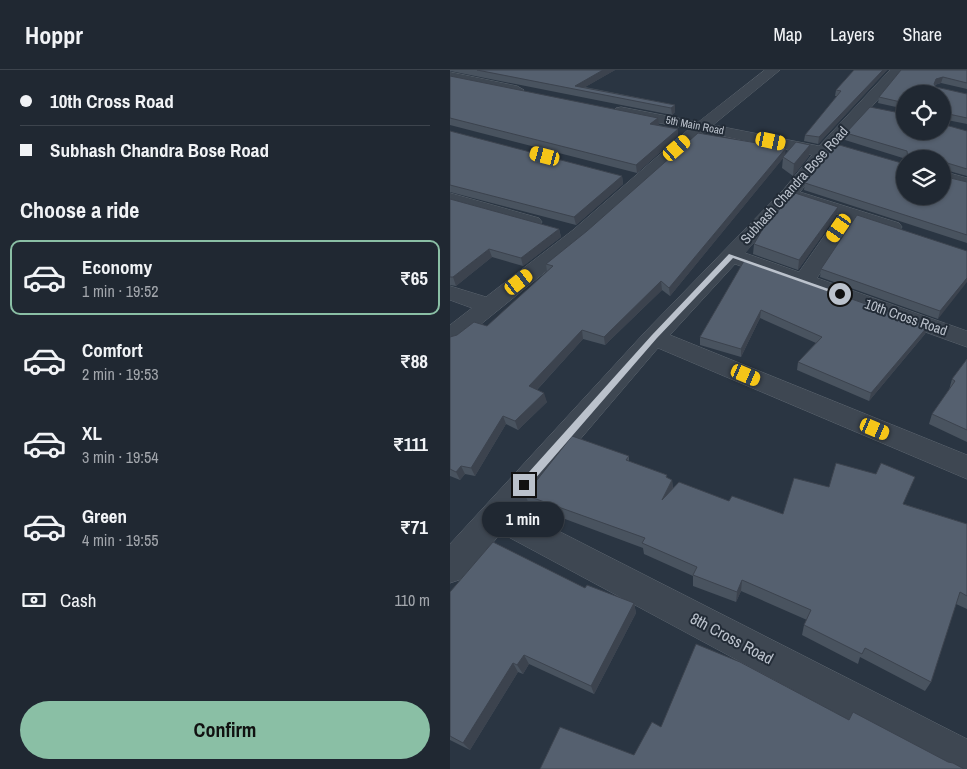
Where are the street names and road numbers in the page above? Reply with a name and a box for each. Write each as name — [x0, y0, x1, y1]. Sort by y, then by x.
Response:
street label: 5th Main Road — [665, 112, 725, 138]
street label: Subhash Chandra Bose Road — [736, 122, 852, 248]
street label: 10th Cross Road — [862, 294, 950, 340]
street label: 8th Cross Road — [687, 607, 777, 669]

